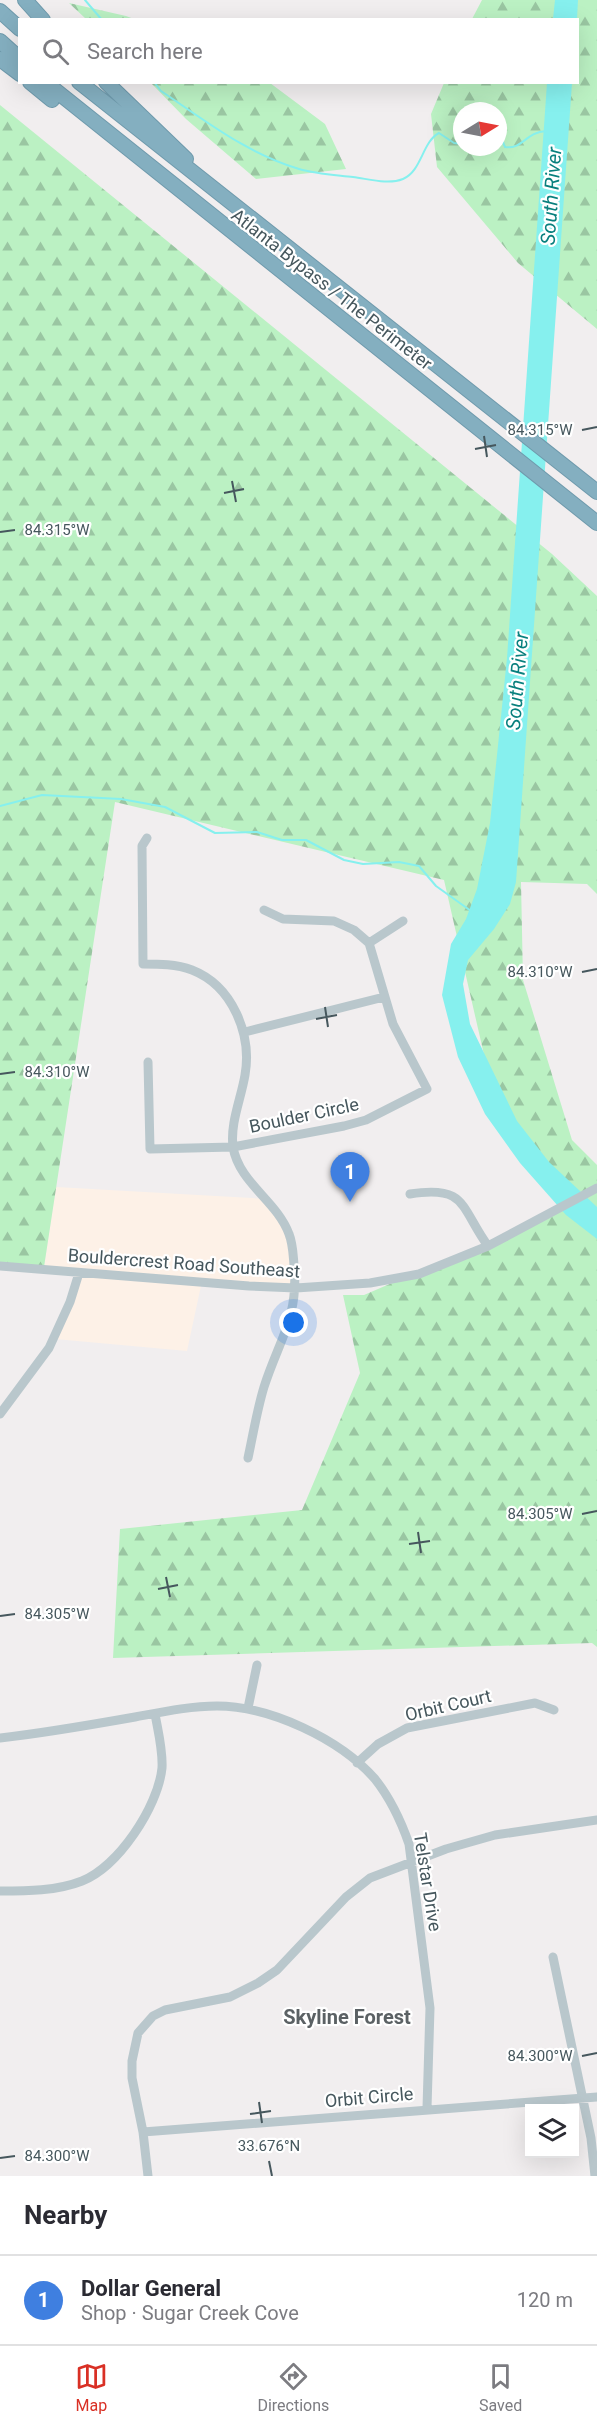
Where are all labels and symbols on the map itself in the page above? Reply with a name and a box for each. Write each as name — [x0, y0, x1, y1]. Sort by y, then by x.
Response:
north arrow — [453, 102, 507, 156]
water label: South River — [536, 145, 566, 246]
street label: Atlanta Bypass / The Perimeter — [228, 204, 436, 374]
text: 84.315°W — [507, 421, 573, 439]
text: 84.315°W — [24, 521, 90, 539]
water label: South River — [501, 630, 533, 731]
text: 84.310°W — [507, 963, 573, 981]
text: 84.310°W — [24, 1063, 90, 1081]
street label: Boulder Circle — [247, 1093, 361, 1137]
pin: 1 — [330, 1152, 370, 1202]
street label: Bouldercrest Road Southeast — [67, 1244, 301, 1282]
your location — [279, 1308, 308, 1337]
text: 84.305°W — [507, 1505, 573, 1523]
text: 84.305°W — [24, 1605, 90, 1623]
street label: Orbit Court — [403, 1685, 493, 1725]
street label: Telstar Drive — [410, 1831, 446, 1933]
district label: Skyline Forest — [283, 2005, 411, 2029]
text: 84.300°W — [507, 2047, 573, 2065]
street label: Orbit Circle — [324, 2083, 414, 2111]
text: 33.676°N — [238, 2137, 300, 2155]
text: 84.300°W — [24, 2147, 90, 2165]

